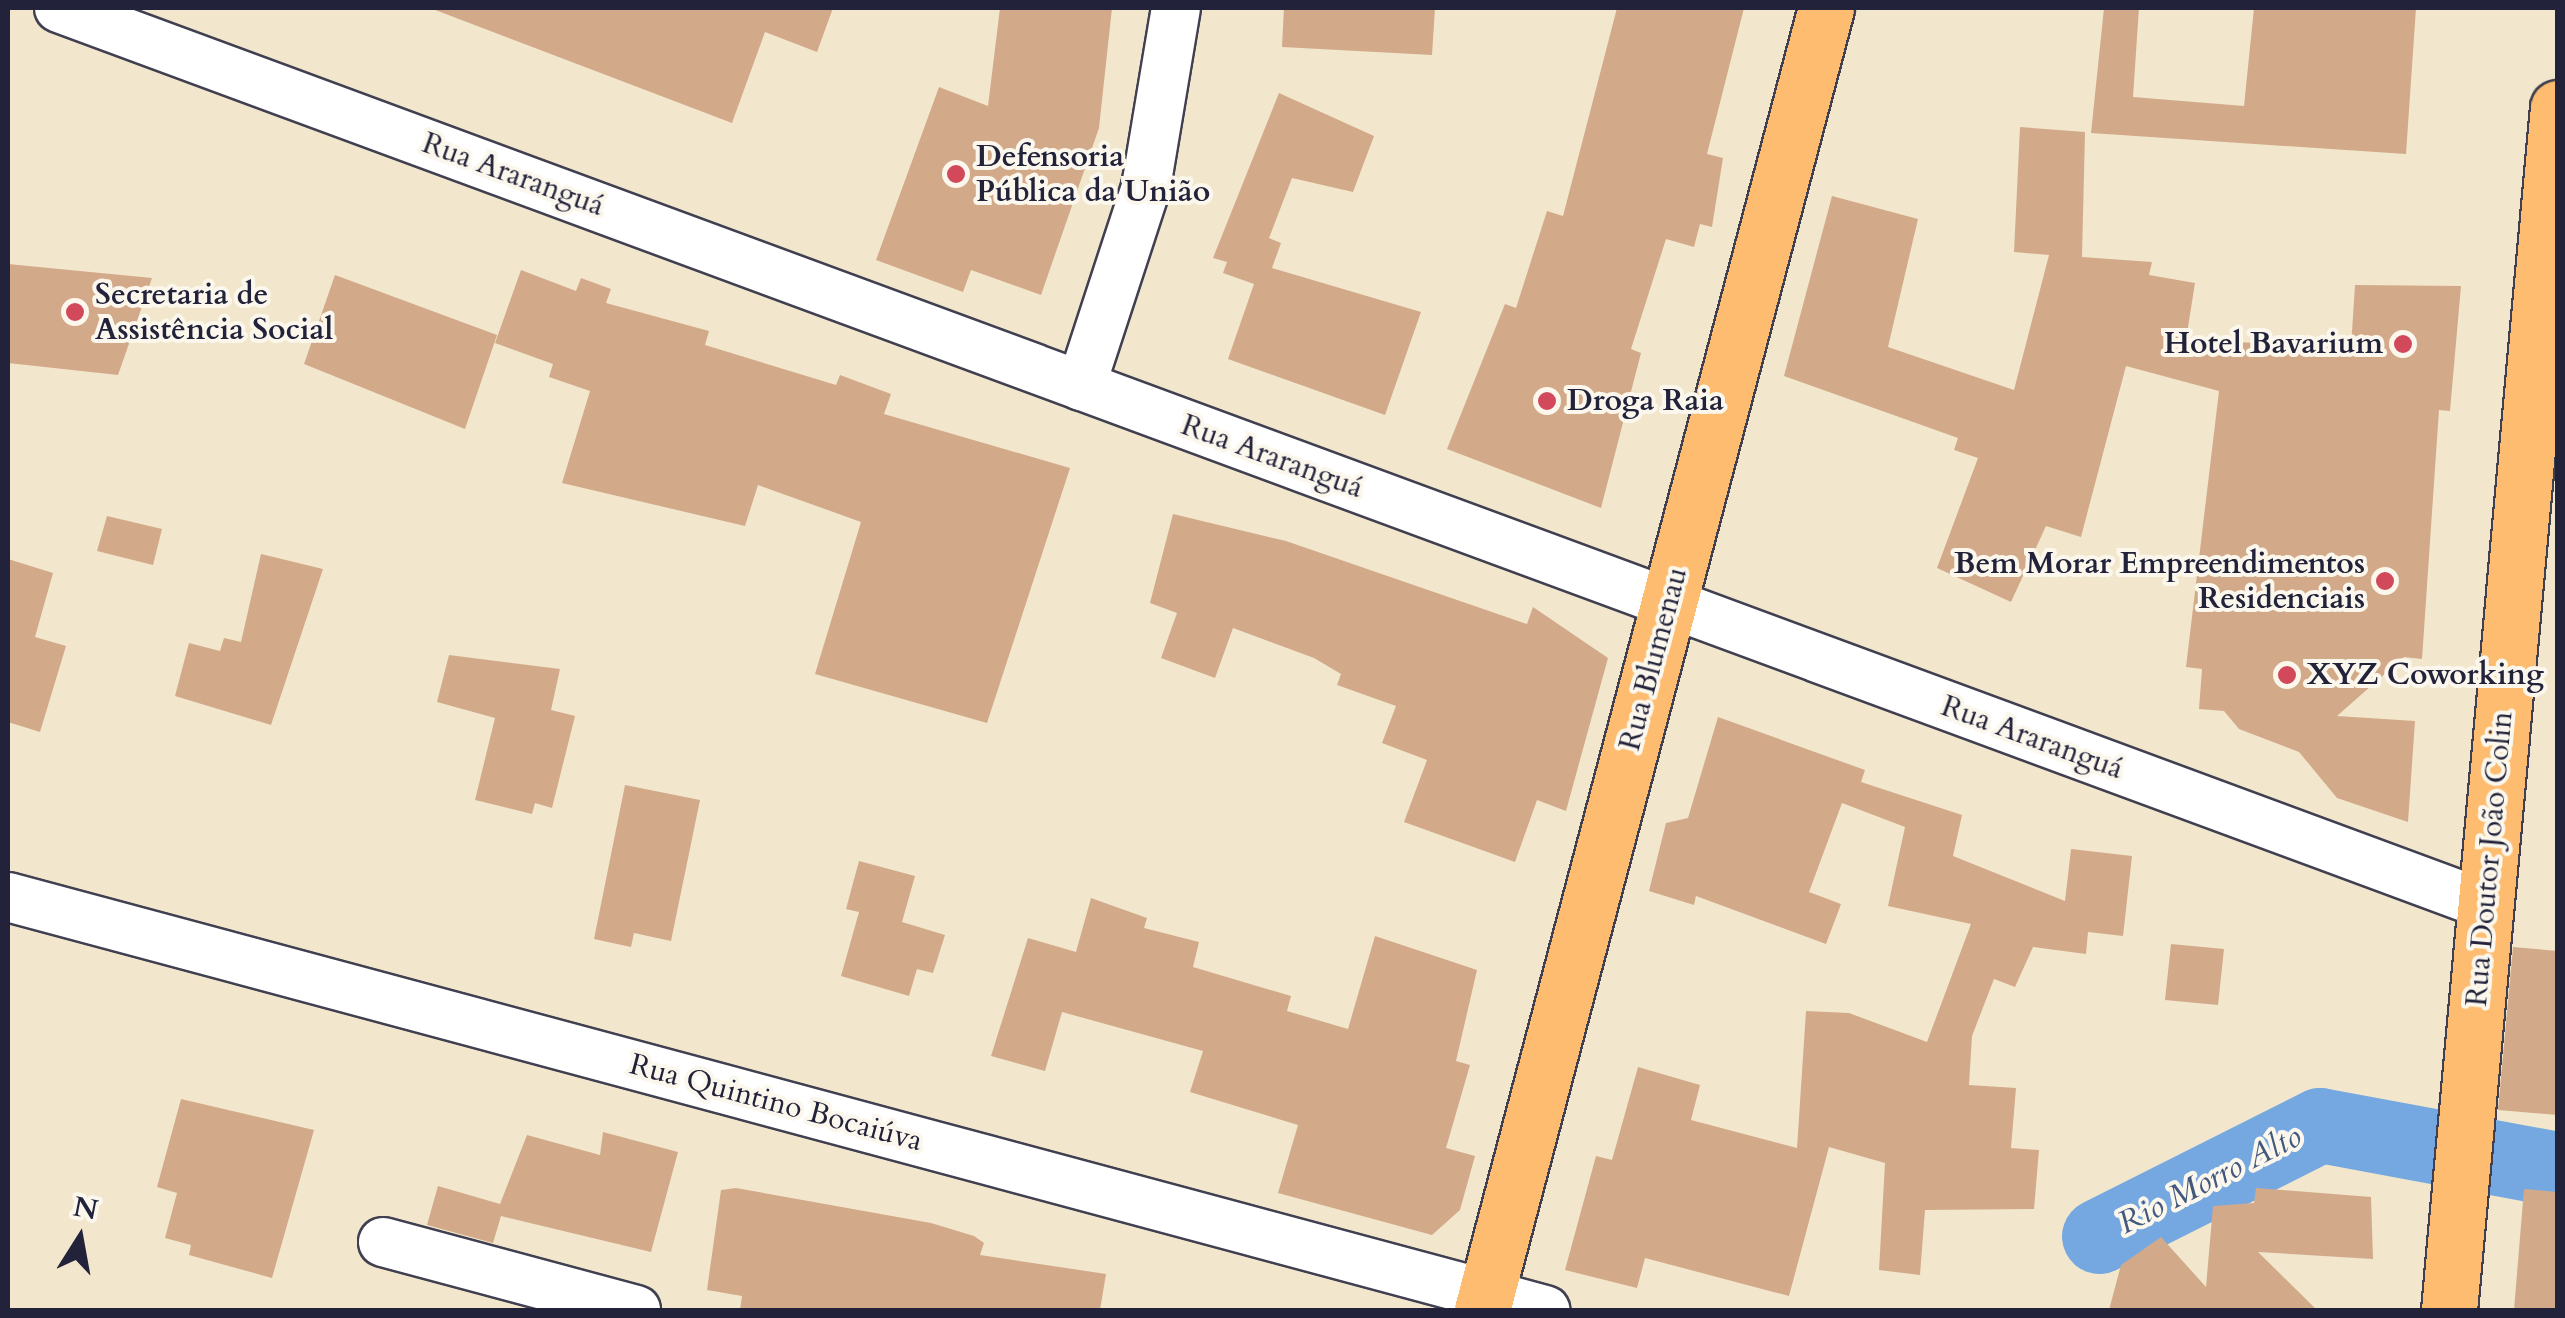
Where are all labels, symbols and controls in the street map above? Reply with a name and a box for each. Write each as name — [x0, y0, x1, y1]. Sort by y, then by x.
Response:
street label: Rua Araranguá — [417, 125, 609, 225]
place label: Defensoria Pública da União — [976, 139, 1210, 210]
marker: Defensoria Pública da União — [945, 163, 967, 185]
place label: Secretaria de Assistência Social — [95, 277, 333, 348]
marker: Secretaria de Assistência Social — [64, 301, 86, 323]
place label: Hotel Bavarium — [2164, 326, 2383, 362]
marker: Hotel Bavarium — [2392, 333, 2414, 355]
place label: Droga Raia — [1567, 383, 1724, 419]
marker: Droga Raia — [1536, 390, 1558, 412]
street label: Rua Araranguá — [1176, 407, 1368, 507]
place label: Bem Morar Empreendimentos Residenciais — [1954, 546, 2365, 616]
street label: Rua Blumenau — [1612, 563, 1696, 755]
marker: Bem Morar Empreendimentos Residenciais — [2374, 570, 2396, 592]
place label: XYZ Coworking — [2307, 657, 2544, 693]
marker: XYZ Coworking — [2276, 664, 2298, 686]
street label: Rua Araranguá — [1936, 688, 2128, 788]
street label: Rua Doutor João Colin — [2459, 710, 2521, 1008]
street label: Rua Quintino Bocaiúva — [626, 1047, 926, 1159]
water label: Rio Morro Alto — [2112, 1117, 2308, 1243]
north arrow — [30, 1188, 130, 1288]
text: N — [70, 1188, 101, 1230]

